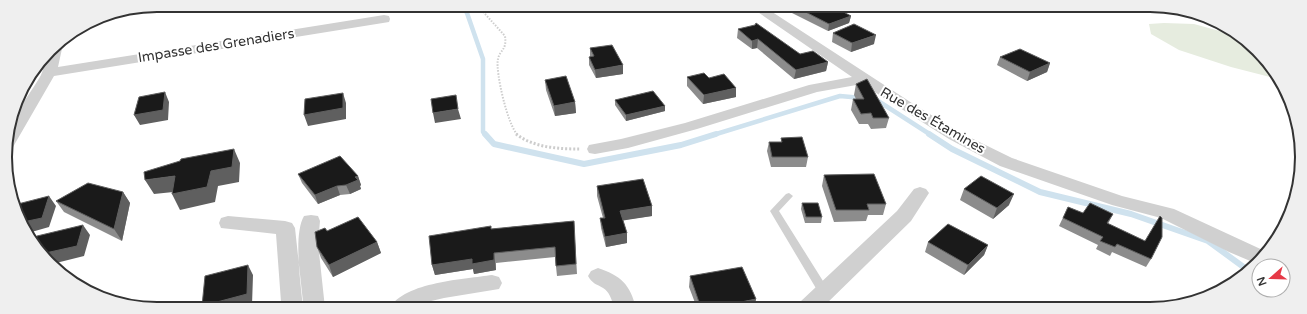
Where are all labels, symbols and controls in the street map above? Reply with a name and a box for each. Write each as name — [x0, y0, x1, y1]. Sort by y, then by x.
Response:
street label: Impasse des Grenadiers — [137, 25, 296, 66]
street label: Rue des Étamines — [877, 83, 989, 158]
north arrow — [1251, 258, 1291, 298]
text: N — [1254, 275, 1270, 288]

